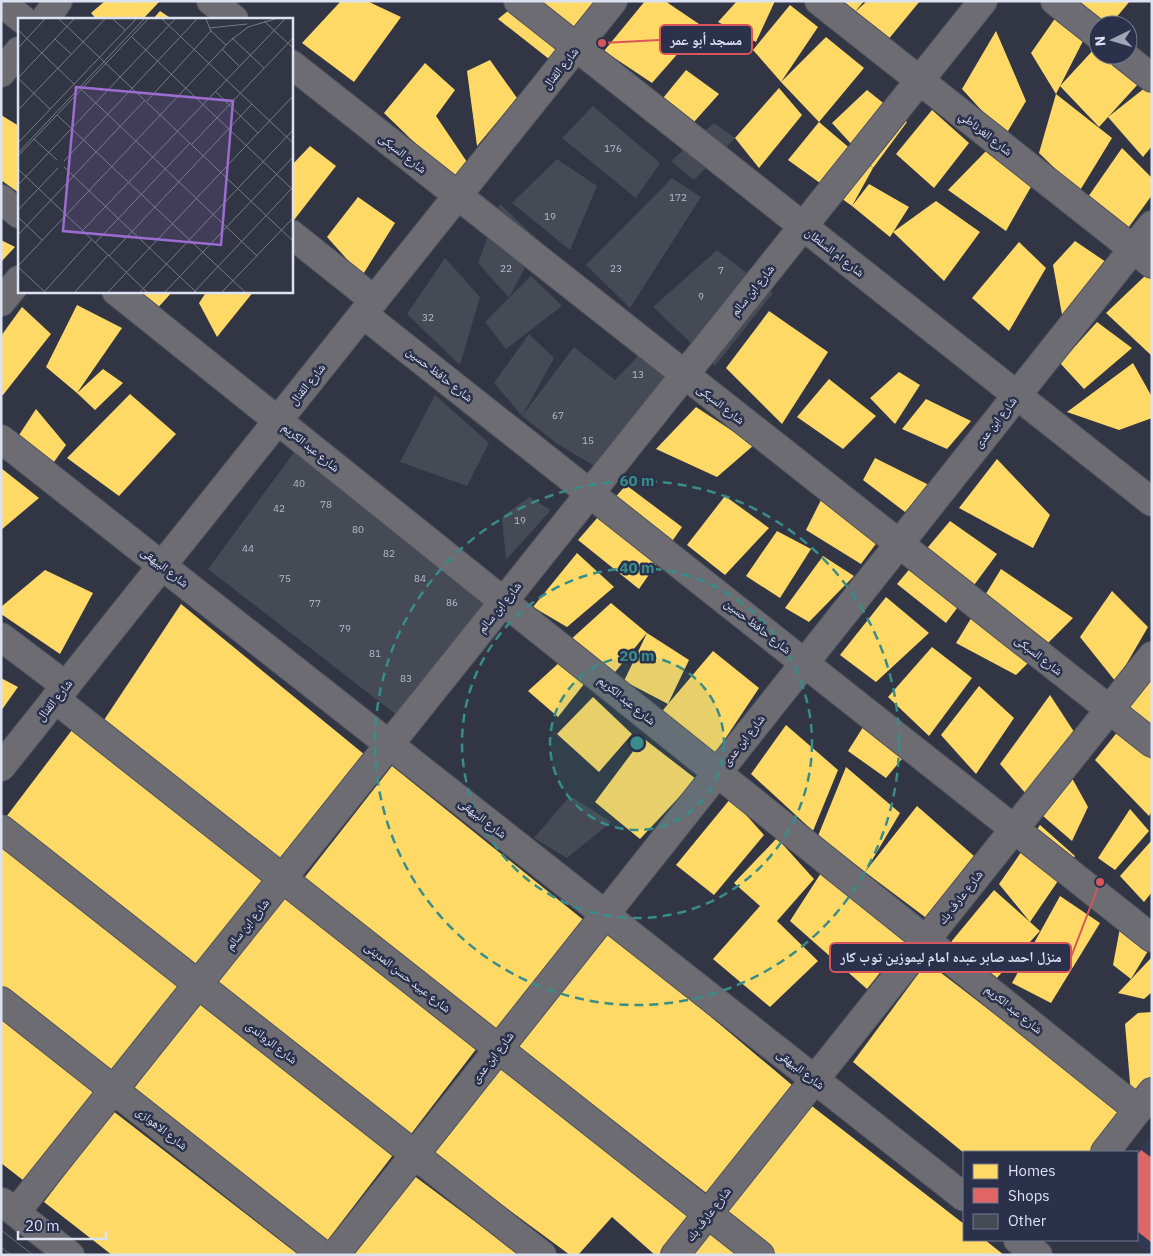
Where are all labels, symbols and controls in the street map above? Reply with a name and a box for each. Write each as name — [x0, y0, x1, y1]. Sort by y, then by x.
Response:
north arrow — [1088, 15, 1138, 65]
inset map — [18, 18, 292, 292]
callout: مسجد أبو عمر — [660, 25, 752, 54]
text: مسجد أبو عمر — [669, 31, 742, 49]
text: N — [1091, 35, 1109, 47]
street label: شارع القنال — [539, 44, 582, 93]
street label: شارع الغرناطي — [955, 108, 1016, 161]
street label: شارع السبكى — [376, 130, 430, 177]
house number: 176 — [604, 142, 622, 155]
house number: 172 — [669, 191, 687, 204]
house number: 19 — [544, 210, 556, 223]
street label: شارع ام السلطان — [802, 224, 868, 281]
street label: شارع ابن سالم — [727, 261, 778, 319]
house number: 22 — [500, 262, 512, 275]
house number: 23 — [610, 262, 622, 275]
house number: 7 — [718, 264, 724, 277]
house number: 9 — [698, 290, 704, 303]
house number: 32 — [422, 311, 434, 324]
street label: شارع حافظ حسين — [403, 343, 476, 406]
street label: شارع القنال — [286, 360, 329, 409]
house number: 13 — [632, 368, 644, 381]
street label: شارع السبكى — [694, 381, 748, 428]
street label: شارع ابن عدى — [970, 393, 1020, 451]
house number: 67 — [552, 409, 564, 422]
street label: شارع عبد الكريم — [278, 419, 343, 476]
house number: 15 — [582, 434, 594, 447]
text: 60 m — [620, 471, 654, 490]
house number: 40 — [293, 477, 305, 490]
house number: 78 — [320, 498, 332, 511]
house number: 42 — [273, 502, 285, 515]
house number: 19 — [514, 514, 526, 527]
house number: 80 — [352, 523, 364, 536]
house number: 44 — [242, 542, 254, 555]
street label: شارع البيهقى — [138, 544, 192, 591]
house number: 82 — [383, 547, 395, 560]
text: 40 m — [620, 558, 654, 577]
house number: 75 — [279, 572, 291, 585]
house number: 84 — [414, 572, 426, 585]
street label: شارع ابن سالم — [474, 578, 525, 636]
street label: شارع حافظ حسين — [721, 595, 794, 658]
house number: 86 — [446, 596, 458, 609]
house number: 77 — [309, 597, 321, 610]
house number: 79 — [339, 622, 351, 635]
street label: شارع السبكى — [1012, 632, 1066, 679]
text: 20 m — [620, 646, 654, 665]
house number: 81 — [369, 647, 381, 660]
house number: 83 — [400, 672, 412, 685]
street label: شارع عبد الكريم — [594, 672, 659, 729]
street label: شارع القنال — [33, 676, 76, 725]
street label: شارع ابن عدى — [718, 711, 768, 769]
centre of rings — [628, 734, 646, 752]
street label: شارع البيهقى — [456, 795, 510, 842]
street label: شارع عارف بك — [934, 867, 987, 928]
street label: شارع ابن سالم — [222, 895, 273, 953]
street label: شارع عبيد حسن المدينى — [361, 939, 454, 1016]
callout: منزل احمد صابر عبده امام ليموزين توب كار — [830, 943, 1071, 972]
text: منزل احمد صابر عبده امام ليموزين توب كار — [839, 948, 1062, 967]
street label: شارع عبد الكريم — [981, 981, 1046, 1038]
street label: شارع الرواندى — [243, 1017, 301, 1067]
street label: شارع ابن عدى — [467, 1028, 517, 1086]
street label: شارع البيهقى — [774, 1046, 828, 1093]
street label: شارع الاهوازى — [133, 1103, 191, 1154]
legend — [963, 1151, 1138, 1241]
text: Homes — [1008, 1161, 1056, 1180]
street label: شارع عارف بك — [682, 1184, 735, 1245]
text: Shops — [1008, 1186, 1050, 1205]
scale bar — [18, 1208, 105, 1240]
text: Other — [1008, 1211, 1047, 1230]
text: 20 m — [25, 1216, 60, 1235]

